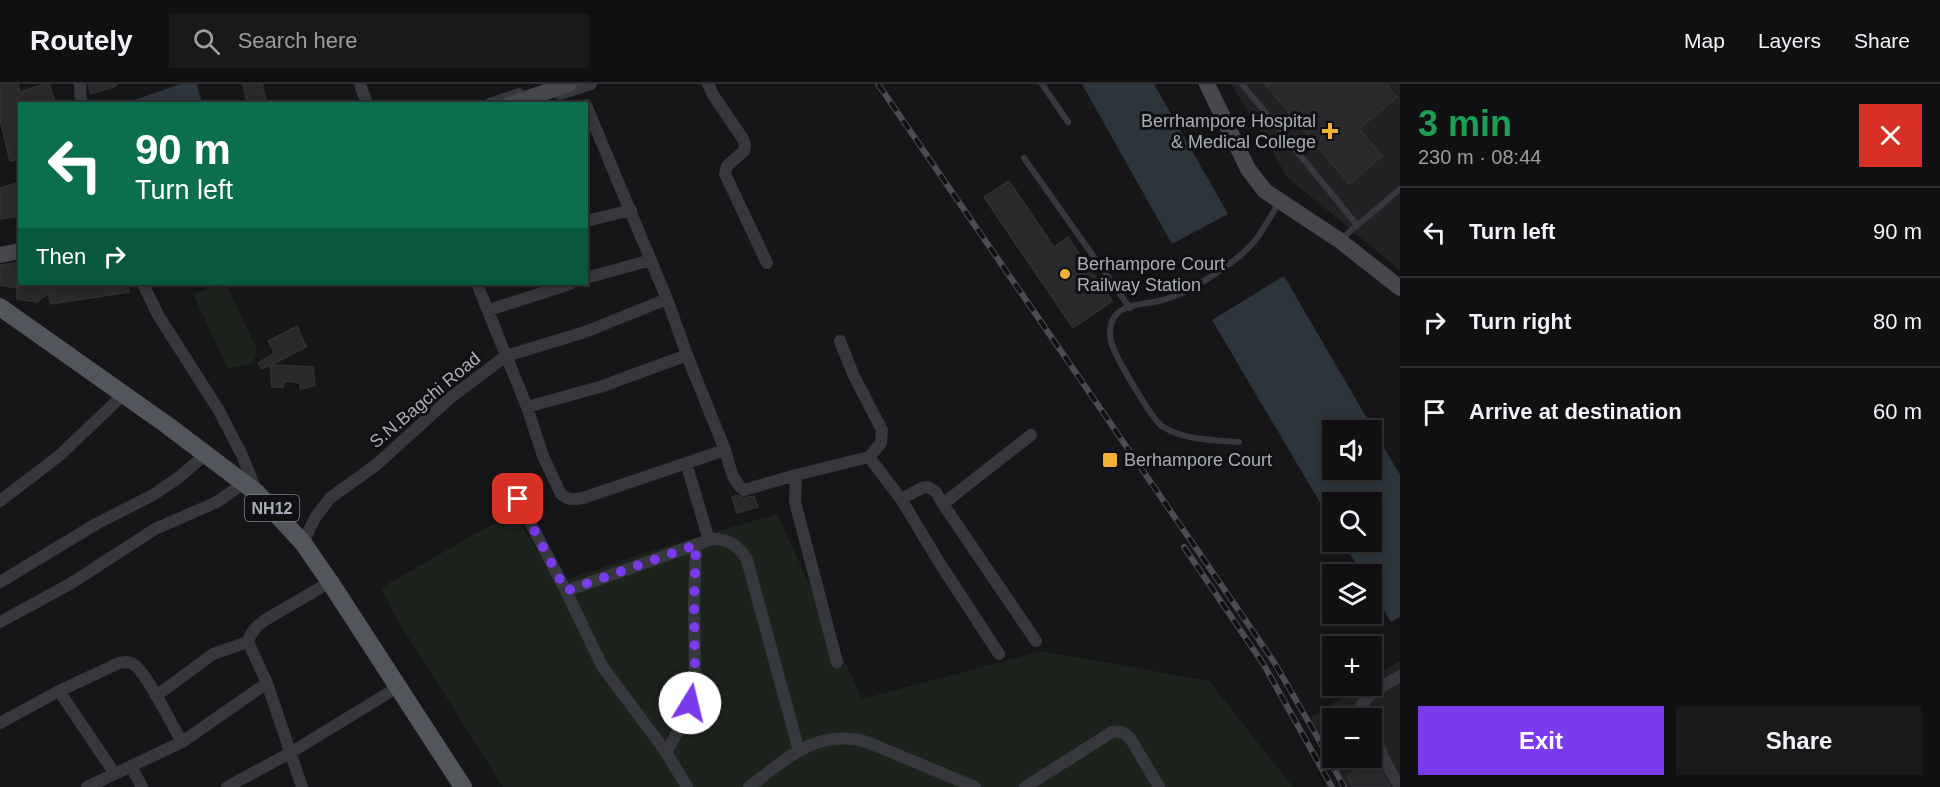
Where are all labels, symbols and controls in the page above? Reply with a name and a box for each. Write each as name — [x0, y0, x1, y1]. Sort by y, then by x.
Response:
search box — [169, 14, 589, 68]
text: Routely — [30, 25, 133, 56]
icon: search — [190, 25, 223, 58]
text: Search here — [238, 28, 358, 53]
text: Map — [1684, 29, 1725, 52]
text: Layers — [1758, 29, 1821, 52]
text: Share — [1854, 29, 1910, 52]
text: 3 min — [1418, 103, 1512, 144]
button: close — [1859, 104, 1922, 167]
place label: Berrhampore Hospital & Medical College — [1141, 111, 1316, 152]
marker: Berrhampore Hospital & Medical College — [1321, 122, 1339, 140]
icon: left — [36, 126, 114, 204]
text: 90 m — [135, 126, 231, 173]
text: 230 m · 08:44 — [1418, 146, 1541, 168]
text: Turn left — [135, 175, 233, 205]
icon: left — [1418, 216, 1451, 249]
text: Turn left — [1469, 219, 1555, 244]
text: 90 m — [1873, 219, 1922, 244]
icon: right — [98, 240, 131, 273]
text: Then — [36, 244, 86, 269]
place label: Berhampore Court Railway Station — [1077, 254, 1225, 295]
marker: Berhampore Court Railway Station — [1058, 267, 1072, 281]
icon: right — [1418, 306, 1451, 339]
text: Turn right — [1469, 309, 1571, 334]
text: 80 m — [1873, 309, 1922, 334]
street label: S.N.Bagchi Road — [366, 348, 484, 452]
icon: arrive — [1418, 396, 1451, 429]
text: Arrive at destination — [1469, 399, 1682, 424]
text: 60 m — [1873, 399, 1922, 424]
map controls — [1322, 420, 1382, 768]
button: sound — [1322, 420, 1382, 480]
place label: Berhampore Court — [1124, 450, 1272, 470]
marker: Berhampore Court — [1101, 451, 1119, 469]
pin — [492, 473, 543, 524]
icon: arrive — [501, 482, 534, 515]
button: search — [1322, 492, 1382, 552]
road number: NH12 — [245, 495, 299, 521]
button: layers — [1322, 564, 1382, 624]
button: + — [1322, 636, 1382, 696]
position arrow — [658, 671, 722, 735]
button: Exit — [1418, 706, 1664, 775]
button: Share — [1676, 706, 1922, 775]
button: − — [1322, 708, 1382, 768]

